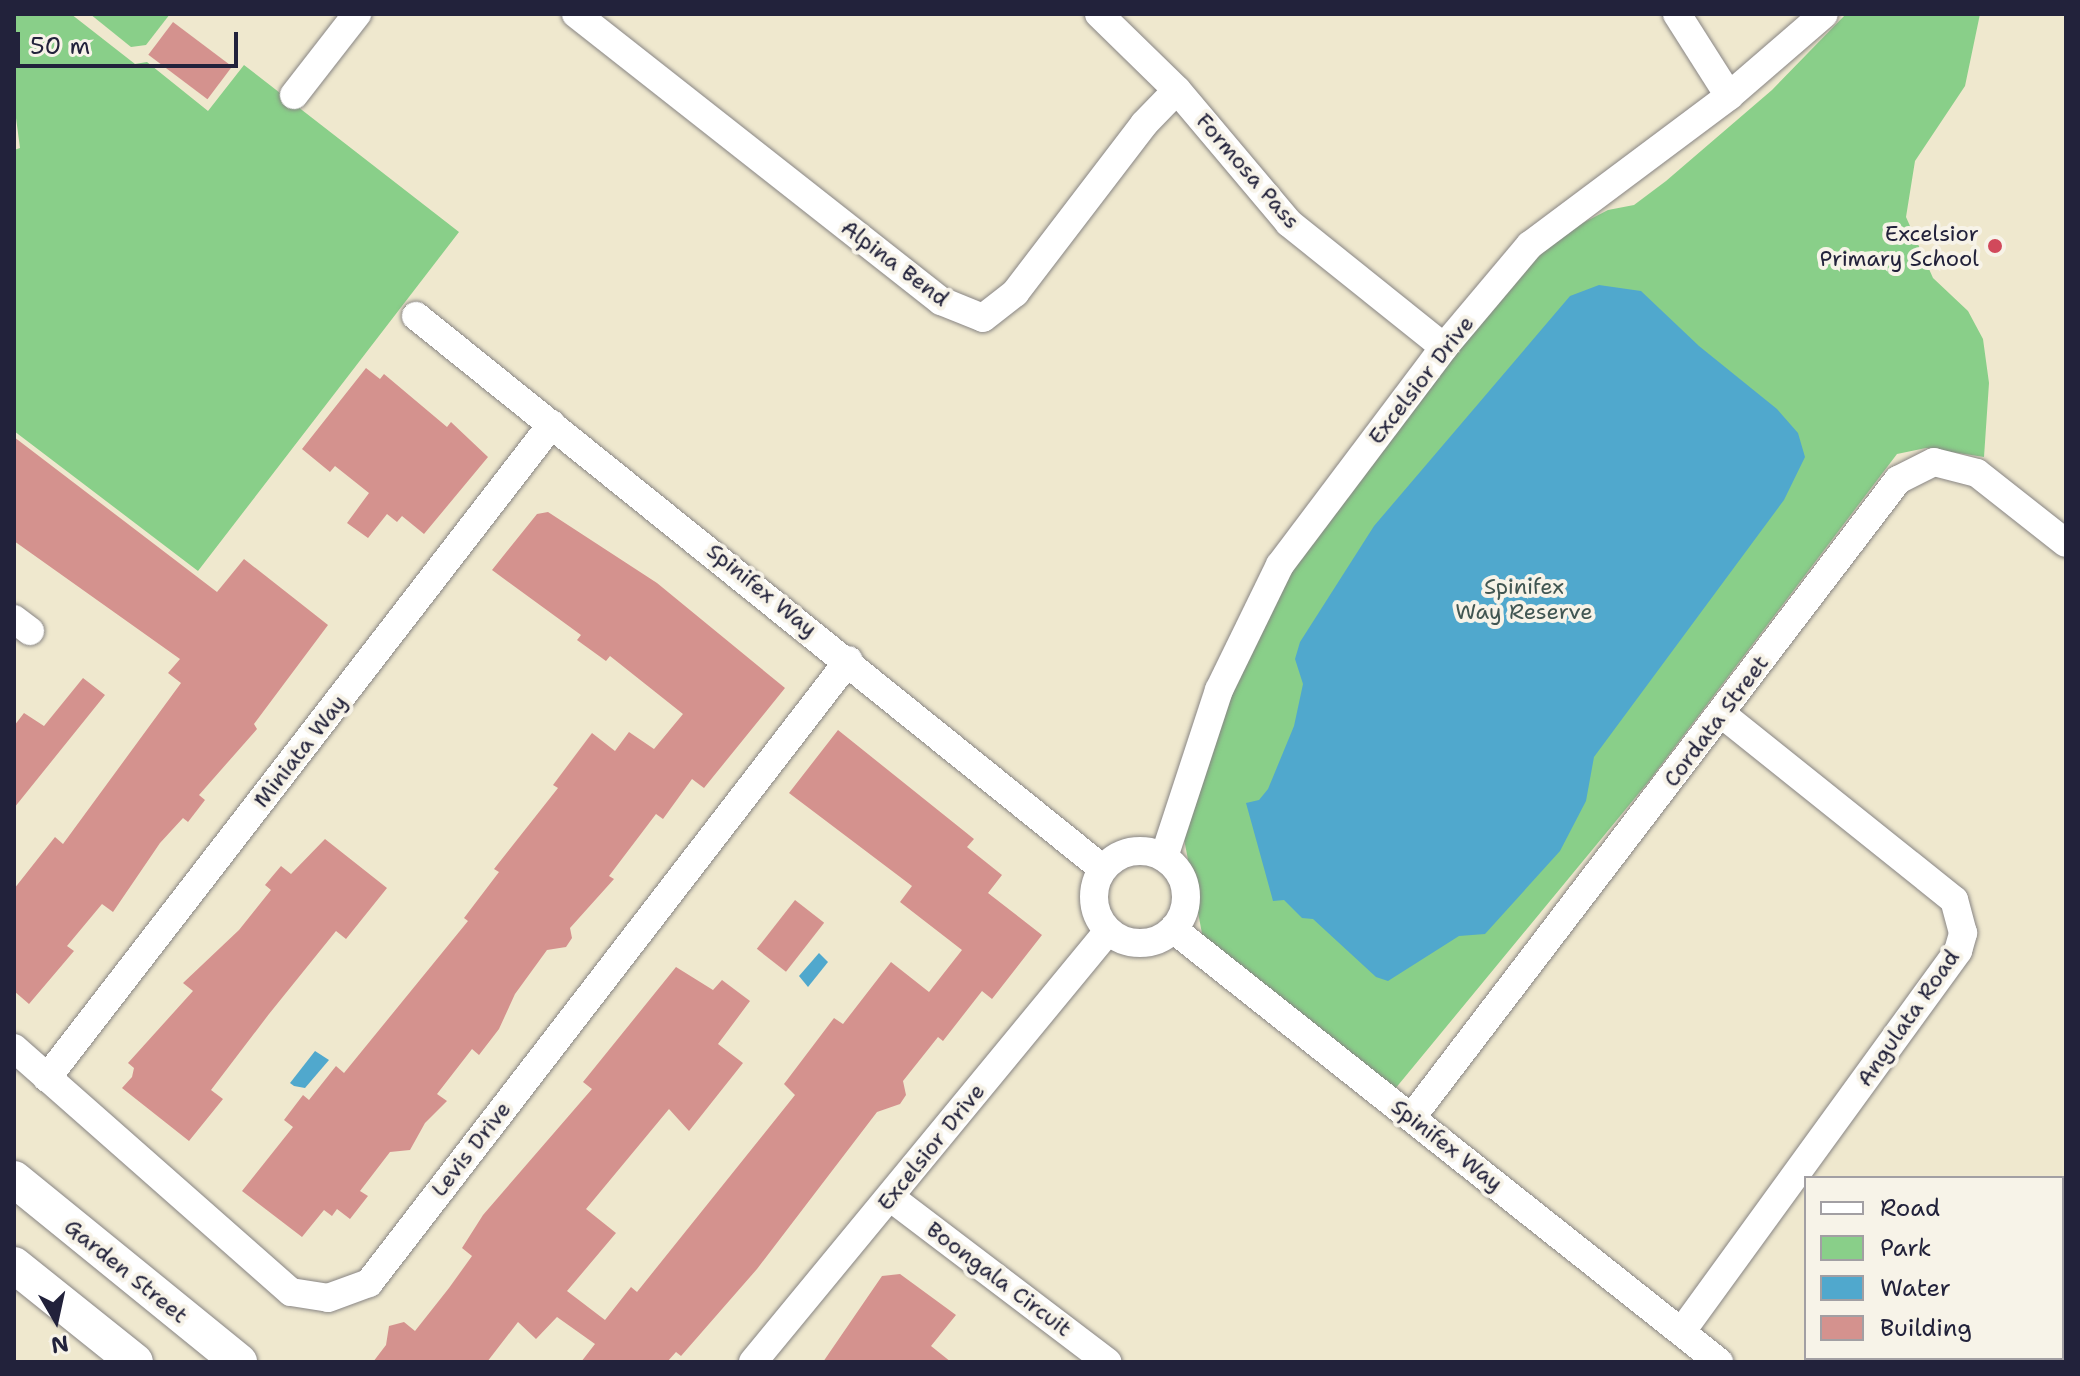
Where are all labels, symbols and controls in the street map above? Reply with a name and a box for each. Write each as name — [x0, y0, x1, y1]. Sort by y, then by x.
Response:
scale bar — [20, 16, 242, 66]
text: 50 m — [30, 30, 90, 62]
street label: Formosa Pass — [1191, 108, 1305, 234]
street label: Alpina Bend — [836, 214, 954, 312]
place label: Excelsior Primary School — [1820, 220, 1979, 272]
marker: Excelsior Primary School — [1986, 237, 2004, 255]
street label: Excelsior Drive — [1363, 311, 1479, 449]
street label: Spinifex Way — [702, 538, 822, 642]
park label: Spinifex Way Reserve — [1455, 573, 1593, 624]
street label: Cordata Street — [1658, 650, 1774, 792]
street label: Miniata Way — [248, 689, 352, 813]
street label: Angulata Road — [1851, 945, 1965, 1091]
street label: Excelsior Drive — [872, 1078, 990, 1216]
street label: Spinifex Way — [1386, 1093, 1508, 1197]
street label: Levis Drive — [426, 1096, 516, 1202]
legend — [1804, 1176, 2064, 1360]
text: Road — [1880, 1192, 1940, 1224]
street label: Garden Street — [59, 1213, 193, 1329]
street label: Boongala Circuit — [921, 1216, 1077, 1342]
text: Park — [1880, 1232, 1932, 1264]
text: Water — [1880, 1272, 1951, 1304]
north arrow — [16, 1280, 96, 1360]
text: Building — [1880, 1312, 1972, 1344]
text: N — [49, 1329, 71, 1360]

